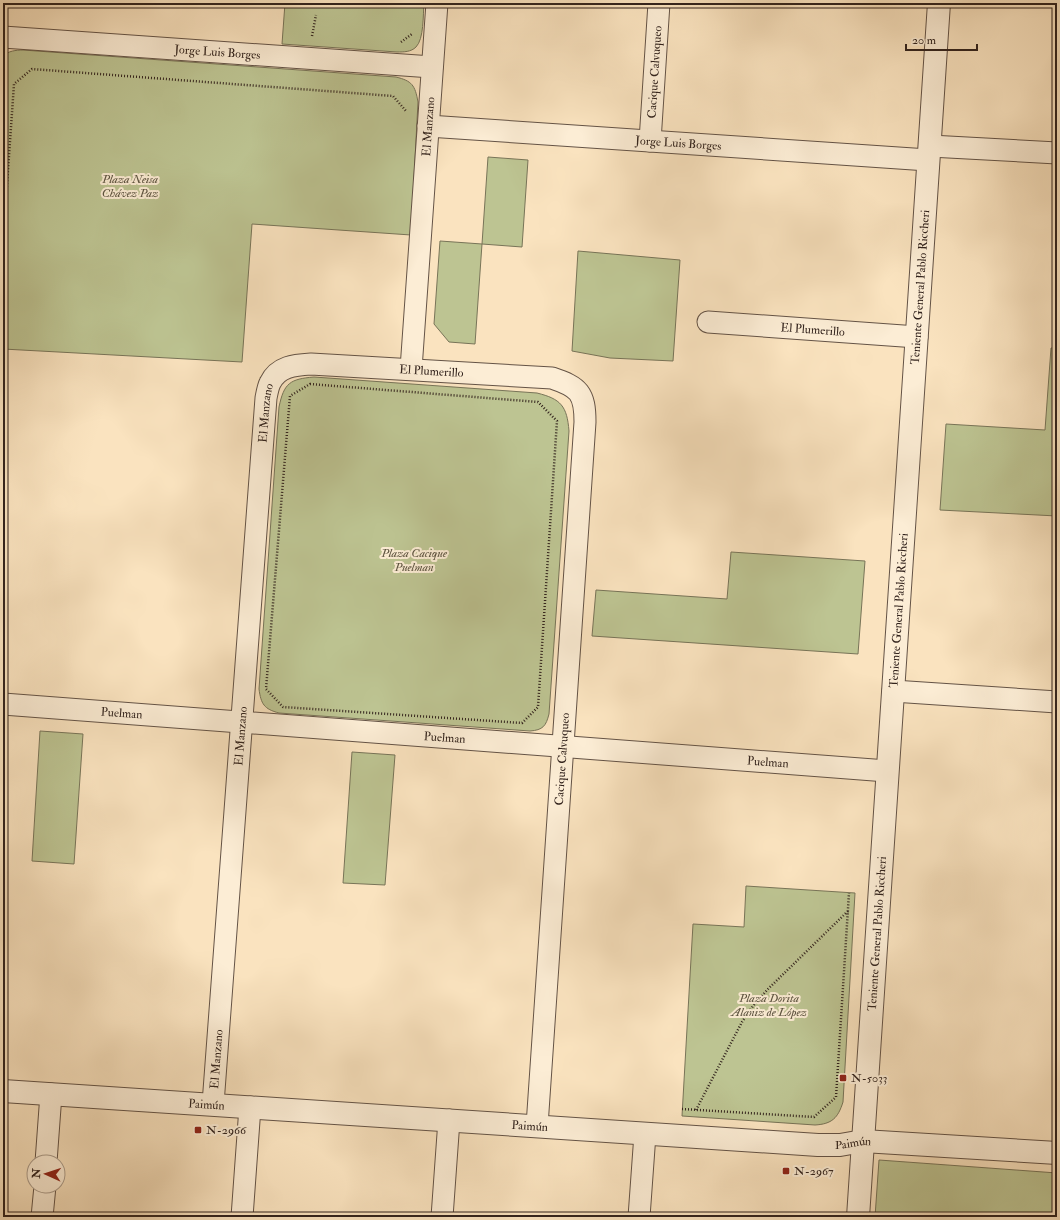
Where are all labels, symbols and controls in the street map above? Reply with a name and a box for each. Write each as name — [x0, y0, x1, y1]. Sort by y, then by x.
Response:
street label: Cacique Calvuqueo — [644, 25, 666, 119]
scale bar — [906, 26, 977, 52]
text: 20 m — [912, 33, 937, 48]
street label: Jorge Luis Borges — [173, 42, 261, 63]
street label: El Manzano — [419, 96, 438, 157]
street label: Jorge Luis Borges — [634, 133, 722, 154]
park label: Plaza Neisa Chávez Paz — [101, 172, 158, 201]
street label: Teniente General Pablo Riccheri — [908, 209, 933, 365]
street label: El Plumerillo — [780, 320, 846, 340]
street label: El Plumerillo — [399, 362, 464, 381]
street label: El Manzano — [256, 381, 277, 443]
street label: Teniente General Pablo Riccheri — [886, 533, 912, 688]
park label: Plaza Cacique Puelman — [380, 546, 448, 575]
street label: Puelman — [100, 704, 143, 723]
street label: El Manzano — [231, 706, 251, 766]
street label: Cacique Calvuqueo — [552, 712, 573, 806]
street label: Puelman — [423, 729, 466, 747]
street label: Puelman — [746, 753, 789, 772]
street label: Teniente General Pablo Riccheri — [865, 856, 890, 1011]
park label: Plaza Dorita Alaniz de López — [729, 991, 807, 1020]
street label: El Manzano — [207, 1029, 227, 1089]
place label: N-5033 — [851, 1071, 887, 1086]
marker: N-5033 — [838, 1073, 848, 1083]
street label: Paimún — [188, 1096, 225, 1114]
street label: Paimún — [511, 1118, 549, 1135]
place label: N-2966 — [206, 1123, 247, 1138]
marker: N-2966 — [193, 1125, 203, 1135]
street label: Paimún — [835, 1134, 872, 1153]
north arrow — [26, 1154, 66, 1194]
place label: N-2967 — [794, 1164, 834, 1179]
marker: N-2967 — [781, 1166, 791, 1176]
text: N — [30, 1167, 43, 1180]

